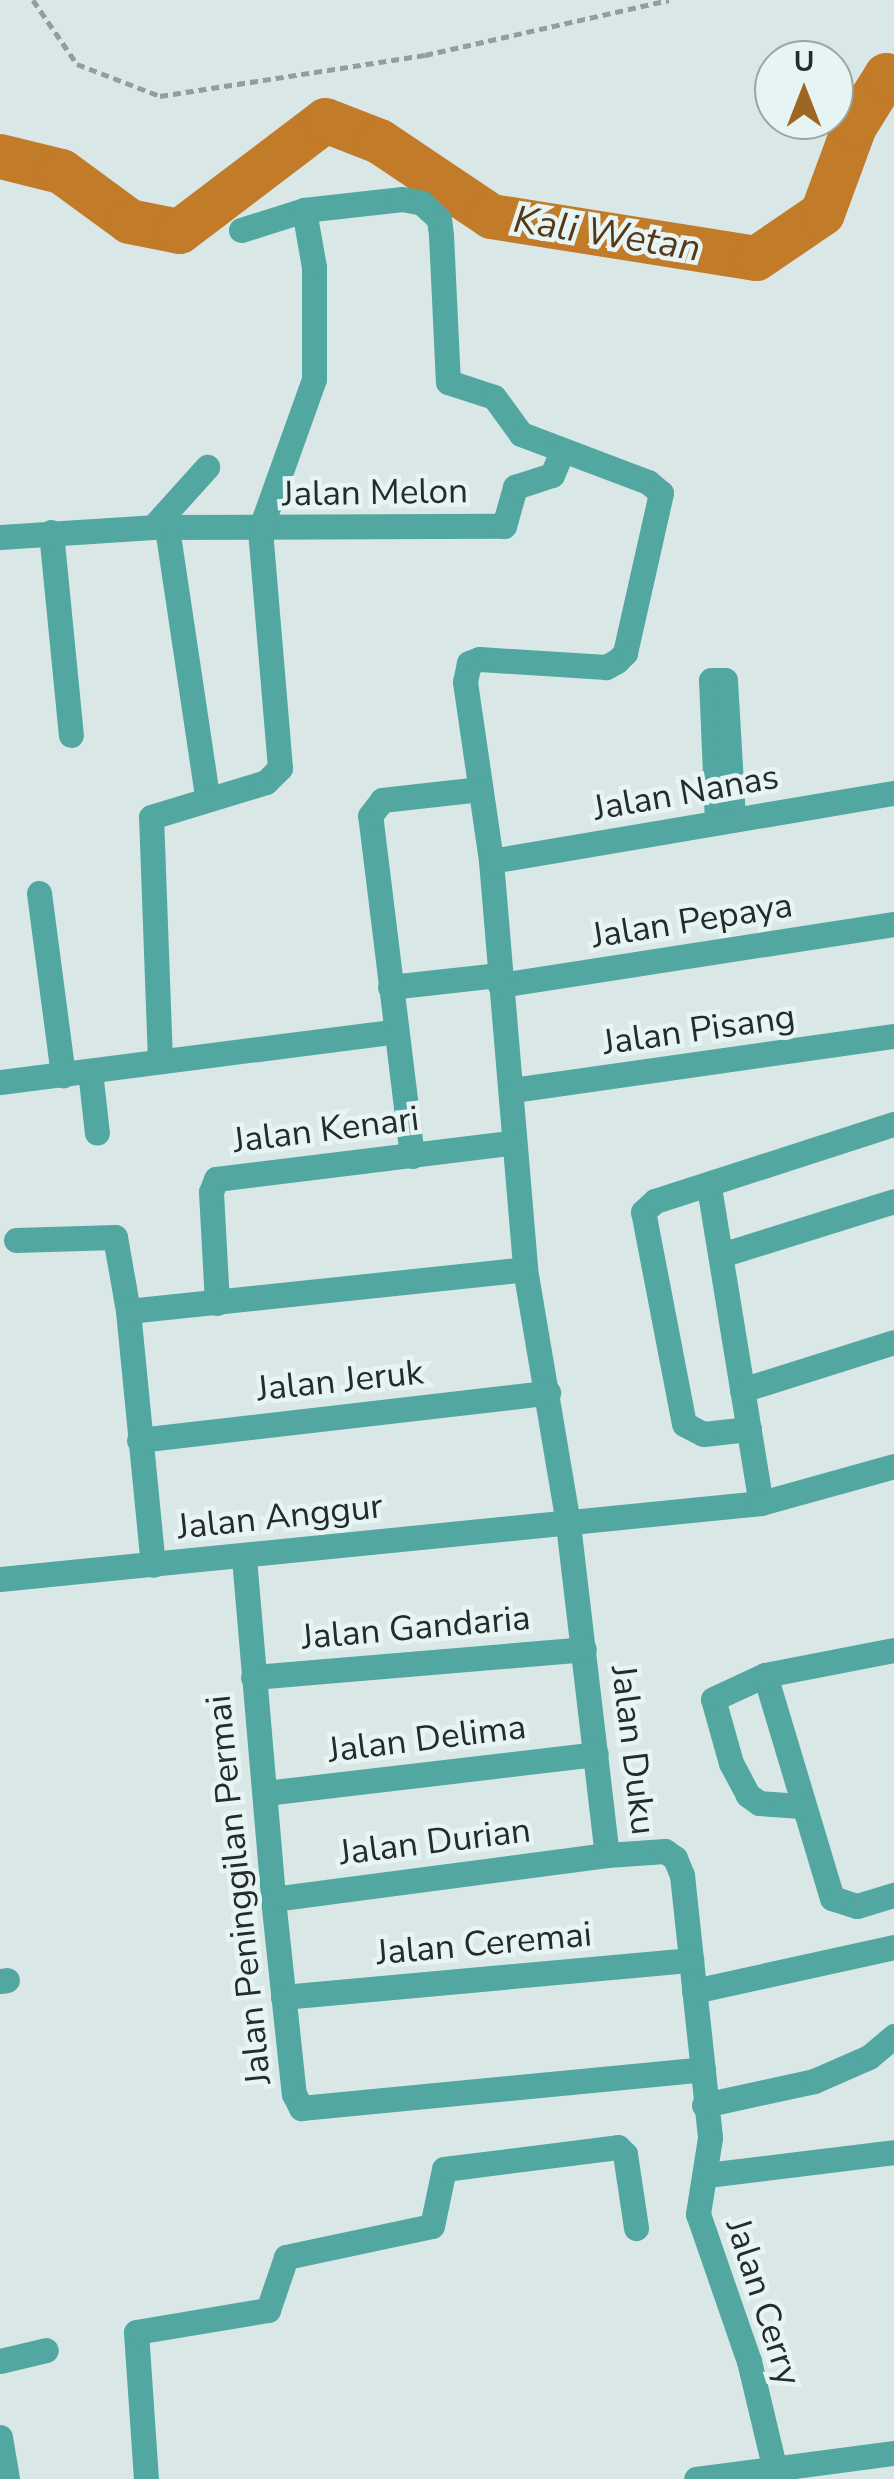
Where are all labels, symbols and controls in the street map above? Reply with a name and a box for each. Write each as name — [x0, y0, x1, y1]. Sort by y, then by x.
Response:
north arrow — [754, 40, 854, 140]
text: U — [794, 43, 814, 81]
water label: Kali Wetan — [510, 197, 704, 271]
street label: Jalan Melon — [282, 470, 468, 516]
street label: Jalan Nanas — [590, 756, 782, 830]
street label: Jalan Pepaya — [589, 884, 795, 958]
street label: Jalan Pisang — [600, 996, 798, 1064]
street label: Jalan Kenari — [231, 1098, 421, 1162]
street label: Jalan Jeruk — [255, 1351, 425, 1411]
street label: Jalan Anggur — [175, 1485, 385, 1549]
street label: Jalan Gandaria — [300, 1597, 532, 1659]
street label: Jalan Duku — [602, 1663, 664, 1837]
street label: Jalan Peninggilan Permai — [198, 1693, 280, 2087]
street label: Jalan Delima — [326, 1706, 528, 1772]
street label: Jalan Durian — [337, 1809, 533, 1875]
street label: Jalan Ceremai — [374, 1914, 594, 1974]
street label: Jalan Cerry — [716, 2213, 810, 2391]

